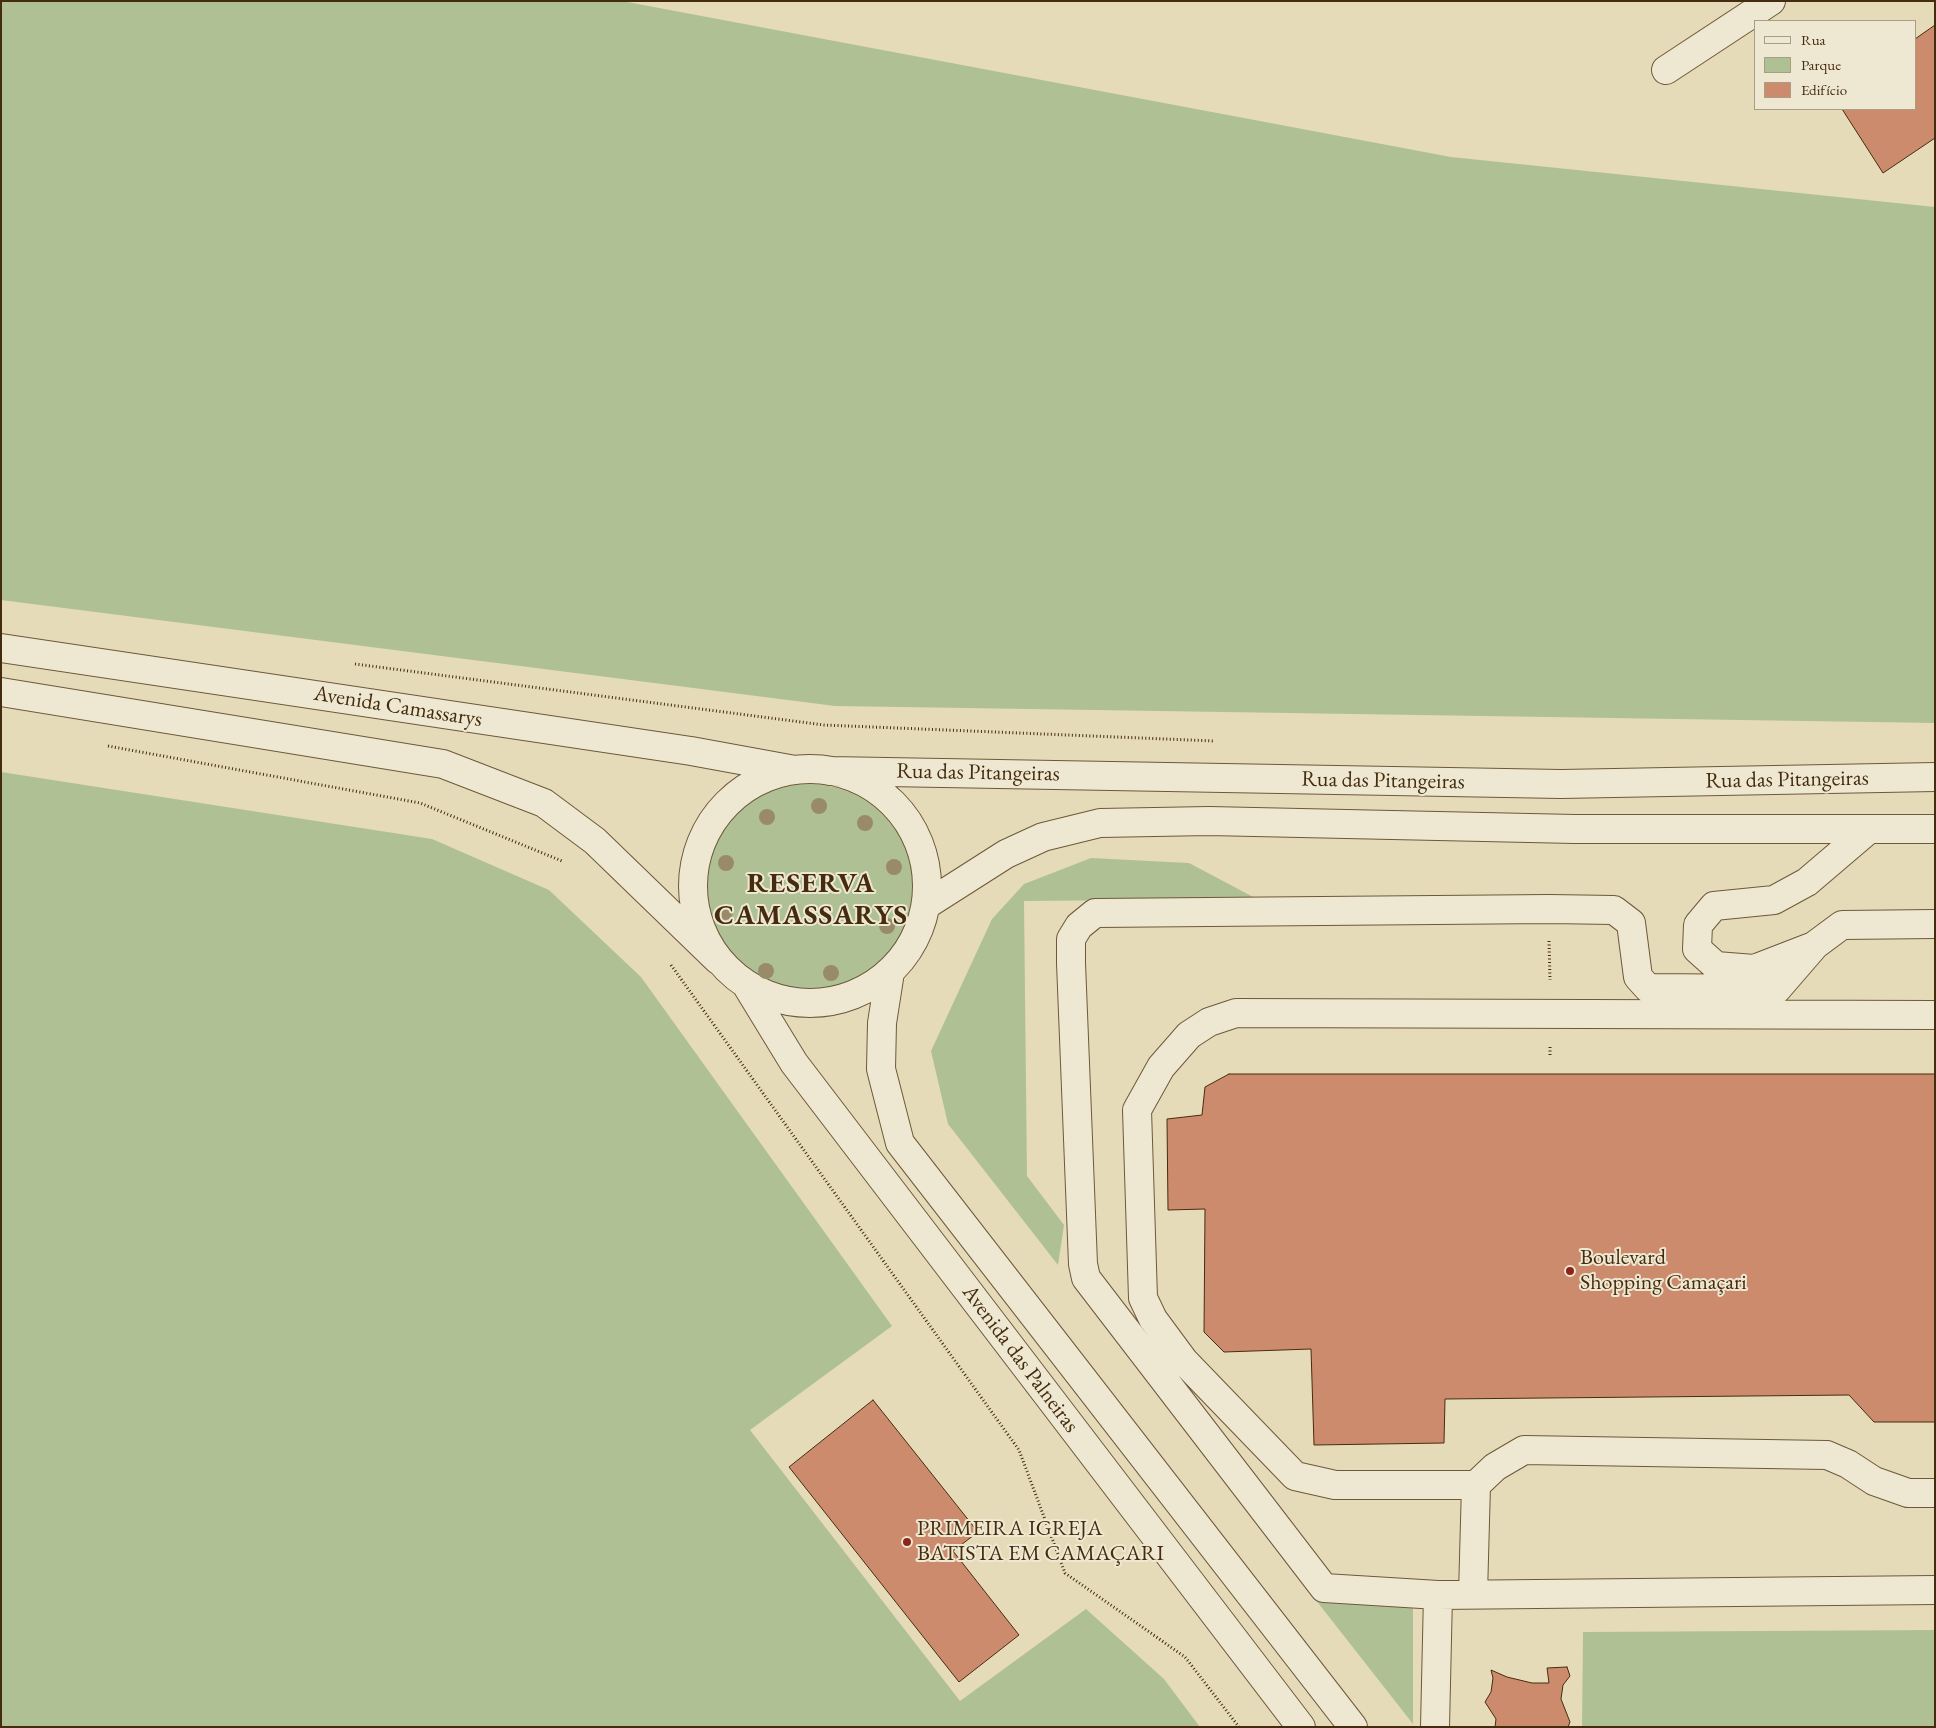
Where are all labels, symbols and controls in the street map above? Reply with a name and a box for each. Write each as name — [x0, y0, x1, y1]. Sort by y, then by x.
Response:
legend — [1754, 20, 1916, 110]
text: Rua — [1801, 30, 1826, 49]
text: Parque — [1801, 55, 1841, 74]
text: Edifício — [1801, 80, 1847, 99]
street label: Avenida Camassarys — [312, 681, 484, 733]
street label: Rua das Pitangeiras — [896, 758, 1060, 788]
street label: Rua das Pitangeiras — [1705, 765, 1869, 795]
street label: Rua das Pitangeiras — [1301, 766, 1465, 796]
district label: RESERVA CAMASSARYS — [713, 867, 909, 933]
place label: Boulevard Shopping Camaçari — [1580, 1245, 1747, 1296]
marker: Boulevard Shopping Camaçari — [1564, 1265, 1576, 1277]
street label: Avenida das Palneiras — [956, 1280, 1084, 1438]
place label: PRIMEIRA IGREJA BATISTA EM CAMAÇARI — [917, 1516, 1164, 1568]
marker: PRIMEIRA IGREJA BATISTA EM CAMAÇARI — [901, 1536, 913, 1548]

